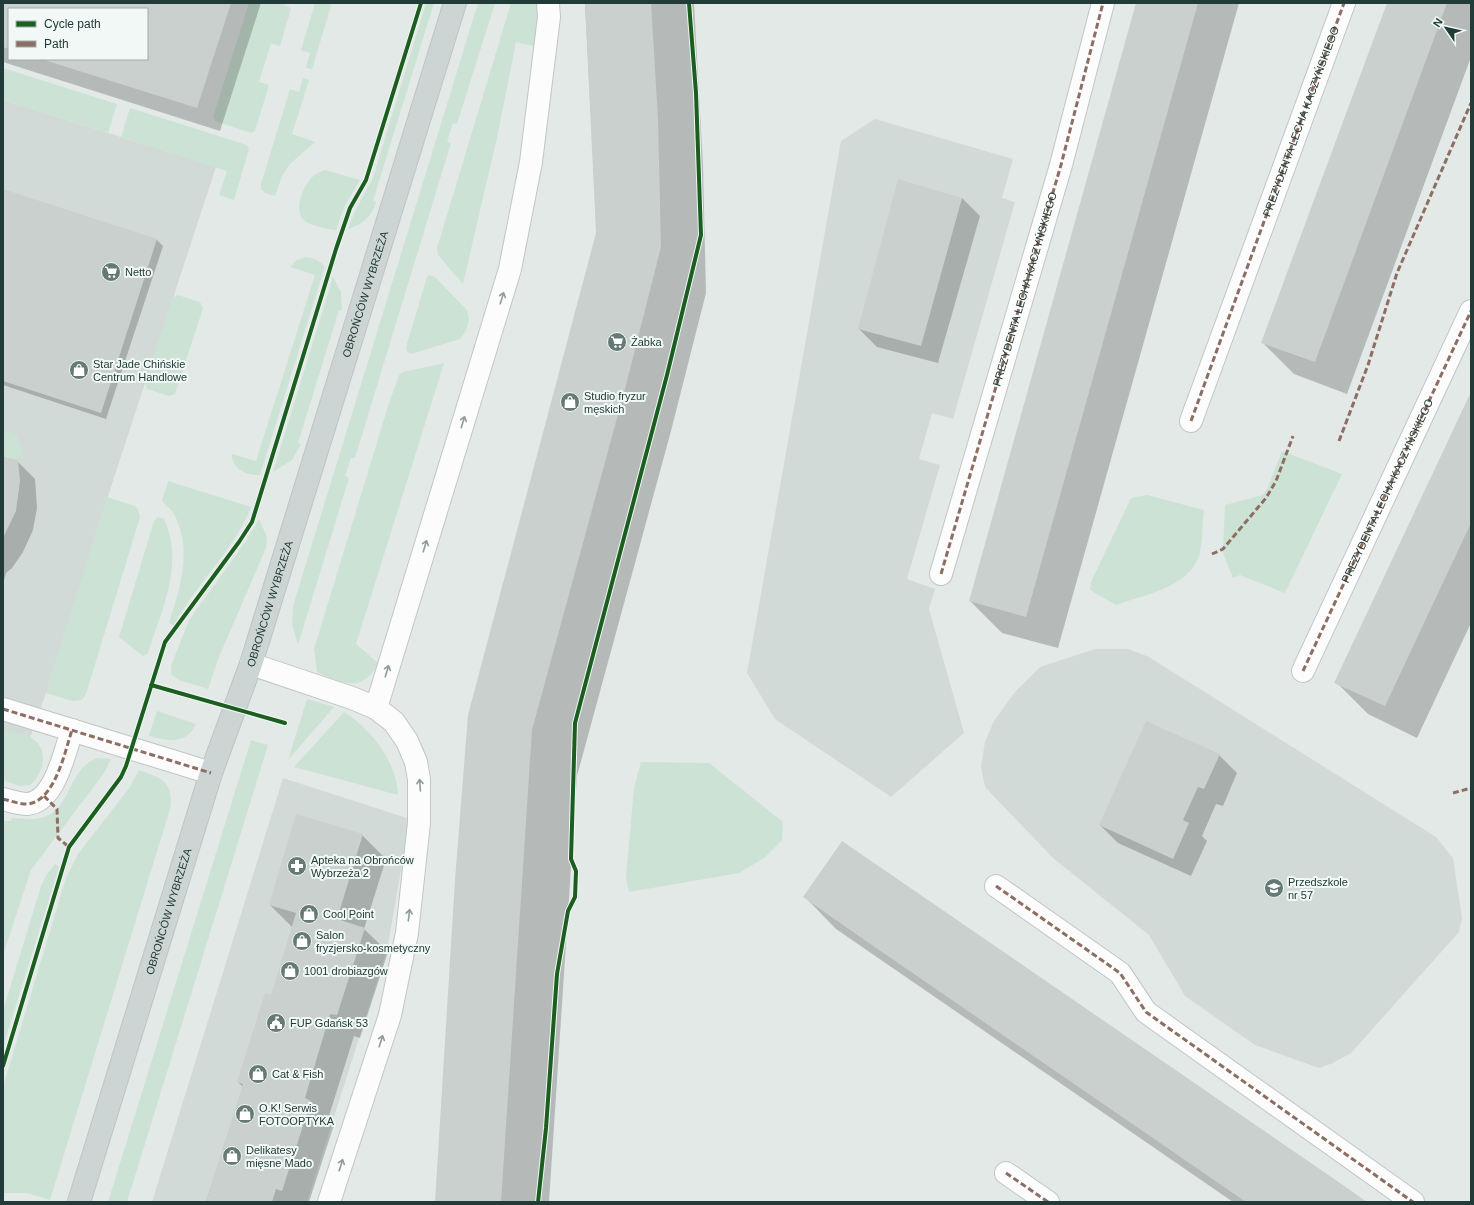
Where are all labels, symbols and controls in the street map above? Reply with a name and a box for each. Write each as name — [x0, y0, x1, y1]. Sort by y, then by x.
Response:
legend — [8, 8, 148, 60]
north arrow — [1426, 8, 1466, 48]
text: N — [1431, 16, 1445, 29]
text: Cycle path — [44, 17, 101, 31]
street label: PREZYDENTA LECHA KACZYŃSKIEGO — [1260, 24, 1341, 218]
text: Path — [44, 37, 69, 51]
street label: PREZYDENTA LECHA KACZYŃSKIEGO — [990, 190, 1059, 387]
street label: OBROŃCÓW WYBRZEŻA — [340, 229, 390, 359]
supermarket icon: Netto — [100, 261, 122, 283]
place label: Netto — [125, 266, 151, 278]
one-way arrow — [499, 292, 506, 305]
supermarket icon: Żabka — [606, 331, 628, 353]
place label: Żabka — [631, 336, 662, 348]
place label: Star Jade Chińskie Centrum Handlowe — [93, 358, 187, 383]
shop icon: Star Jade Chińskie Centrum Handlowe — [68, 359, 90, 381]
place label: Studio fryzur męskich — [584, 390, 646, 415]
shop icon: Studio fryzur męskich — [559, 391, 581, 413]
street label: PREZYDENTA LECHA KACZYŃSKIEGO — [1339, 396, 1435, 585]
one-way arrow — [460, 416, 467, 429]
street label: OBROŃCÓW WYBRZEŻA — [244, 539, 295, 668]
one-way arrow — [422, 540, 429, 553]
one-way arrow — [384, 664, 391, 677]
one-way arrow — [416, 779, 423, 792]
street label: OBROŃCÓW WYBRZEŻA — [143, 846, 194, 976]
place label: Apteka na Obrońców Wybrzeża 2 — [311, 854, 414, 879]
pharmacy icon: Apteka na Obrońców Wybrzeża 2 — [286, 855, 308, 877]
place label: Przedszkole nr 57 — [1288, 876, 1348, 901]
school or university icon: Przedszkole nr 57 — [1263, 877, 1285, 899]
shop icon: Cool Point — [298, 903, 320, 925]
place label: Cool Point — [323, 908, 374, 920]
one-way arrow — [406, 909, 413, 922]
place label: Salon fryzjersko-kosmetyczny — [316, 929, 431, 954]
shop icon: Salon fryzjersko-kosmetyczny — [291, 930, 313, 952]
shop icon: 1001 drobiazgów — [279, 960, 301, 982]
place label: 1001 drobiazgów — [304, 965, 388, 977]
public building icon: FUP Gdańsk 53 — [265, 1012, 287, 1034]
place label: FUP Gdańsk 53 — [290, 1017, 368, 1029]
one-way arrow — [378, 1035, 385, 1048]
shop icon: Cat & Fish — [247, 1063, 269, 1085]
place label: Cat & Fish — [272, 1068, 323, 1080]
place label: O.K! Serwis FOTOOPTYKA — [259, 1102, 335, 1127]
shop icon: O.K! Serwis FOTOOPTYKA — [234, 1103, 256, 1125]
place label: Delikatesy mięsne Mado — [246, 1144, 312, 1169]
shop icon: Delikatesy mięsne Mado — [221, 1145, 243, 1167]
one-way arrow — [338, 1159, 345, 1172]

